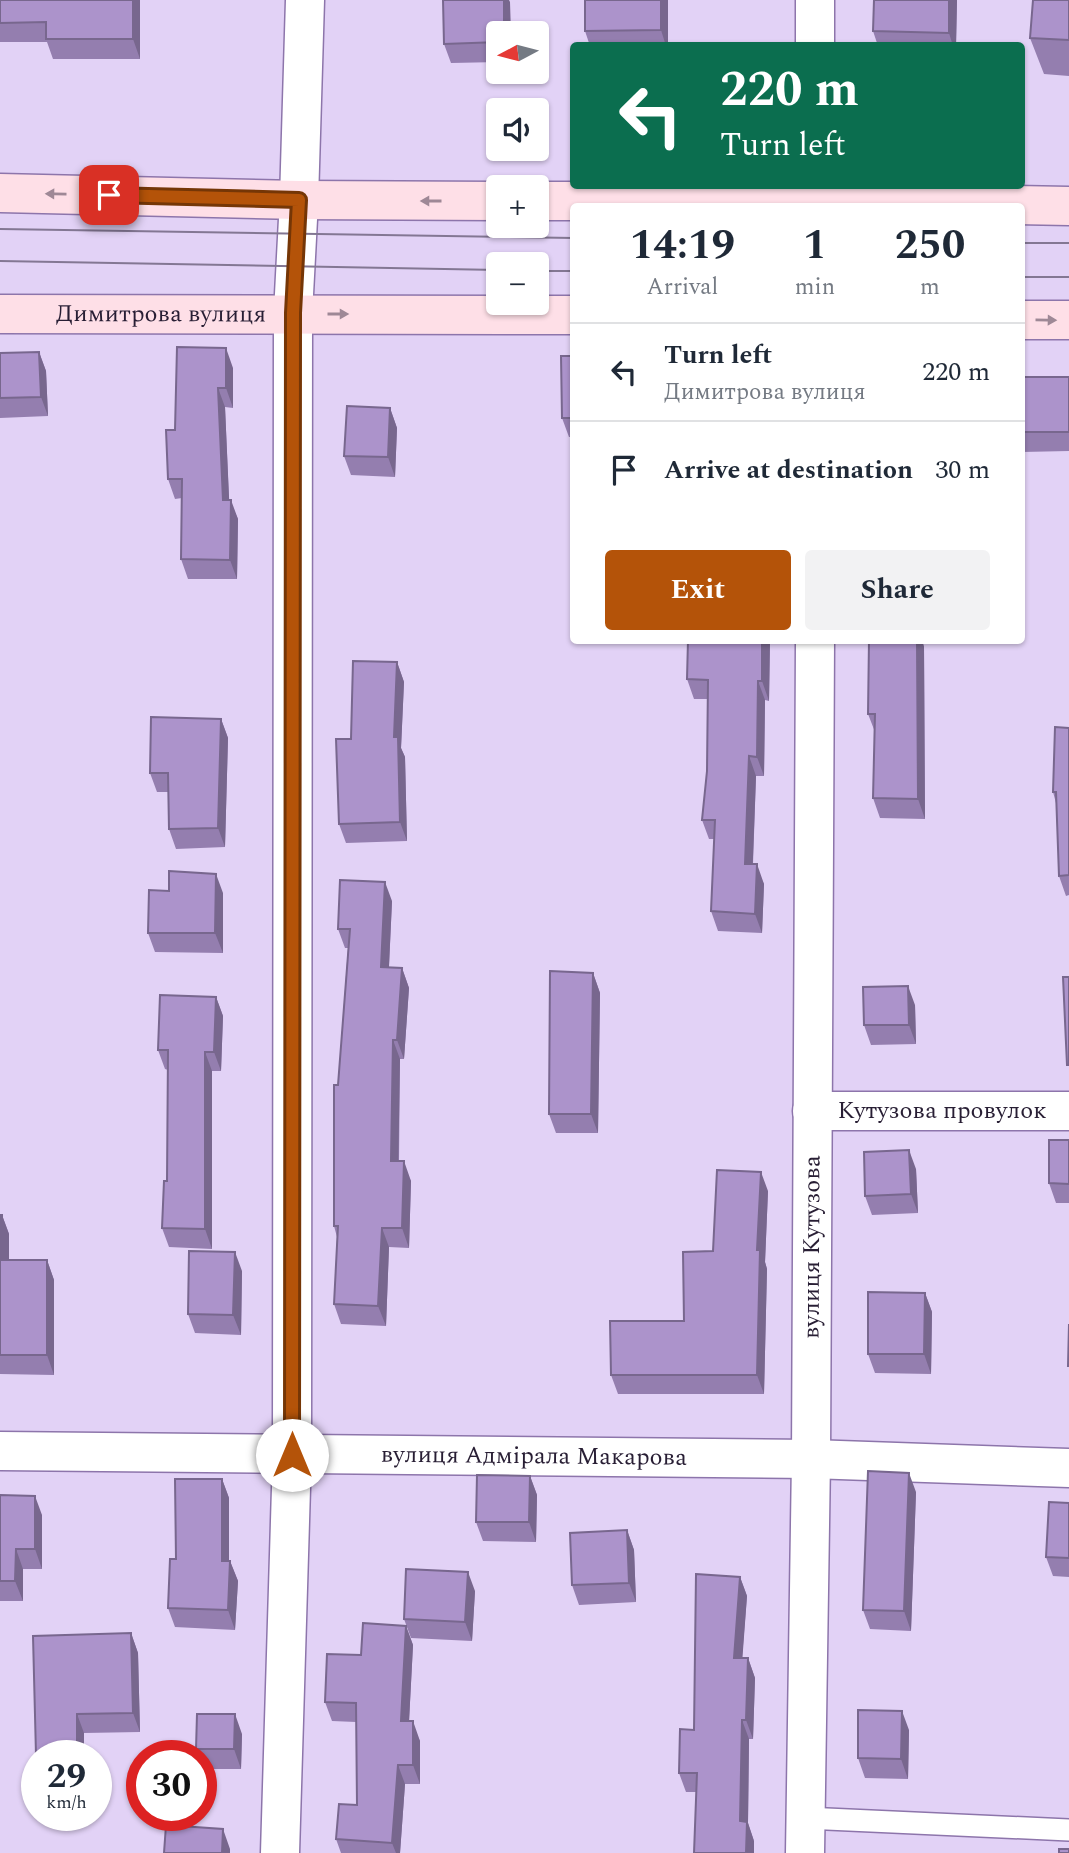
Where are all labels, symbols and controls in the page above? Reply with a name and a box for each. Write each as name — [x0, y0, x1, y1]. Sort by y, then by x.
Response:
north arrow — [486, 21, 550, 84]
map controls — [486, 21, 549, 315]
text: 220 m — [720, 53, 859, 128]
icon: left — [605, 70, 696, 161]
button: sound — [486, 98, 549, 161]
text: Turn left — [720, 121, 846, 170]
pin — [79, 165, 139, 225]
button: + — [486, 175, 549, 238]
icon: arrive — [90, 176, 128, 214]
one-way arrow — [45, 188, 67, 200]
one-way arrow — [419, 195, 441, 206]
text: 14:19 — [630, 214, 735, 277]
text: 1 — [803, 214, 827, 277]
text: 250 — [895, 214, 965, 277]
button: − — [486, 252, 549, 315]
text: Arrival — [647, 270, 718, 305]
text: min — [795, 270, 835, 305]
text: m — [920, 270, 940, 305]
street label: Димитрова вулиця — [56, 296, 266, 332]
one-way arrow — [327, 308, 349, 320]
one-way arrow — [1035, 314, 1057, 326]
text: Turn left — [664, 335, 772, 375]
text: 220 m — [922, 352, 990, 392]
icon: left — [605, 353, 643, 391]
text: Димитрова вулиця — [664, 375, 865, 410]
text: Arrive at destination — [664, 450, 913, 490]
text: 30 m — [935, 450, 990, 490]
icon: arrive — [605, 451, 643, 489]
button: Exit — [605, 550, 791, 630]
button: Share — [805, 550, 990, 630]
street label: Кутузова провулок — [837, 1093, 1047, 1129]
street label: вулиця Кутузова — [794, 1155, 830, 1339]
position arrow — [255, 1418, 329, 1492]
street label: вулиця Адмірала Макарова — [381, 1437, 688, 1476]
speed limit sign: 30 — [126, 1740, 217, 1831]
text: 29 — [47, 1750, 86, 1803]
text: km/h — [46, 1789, 87, 1816]

